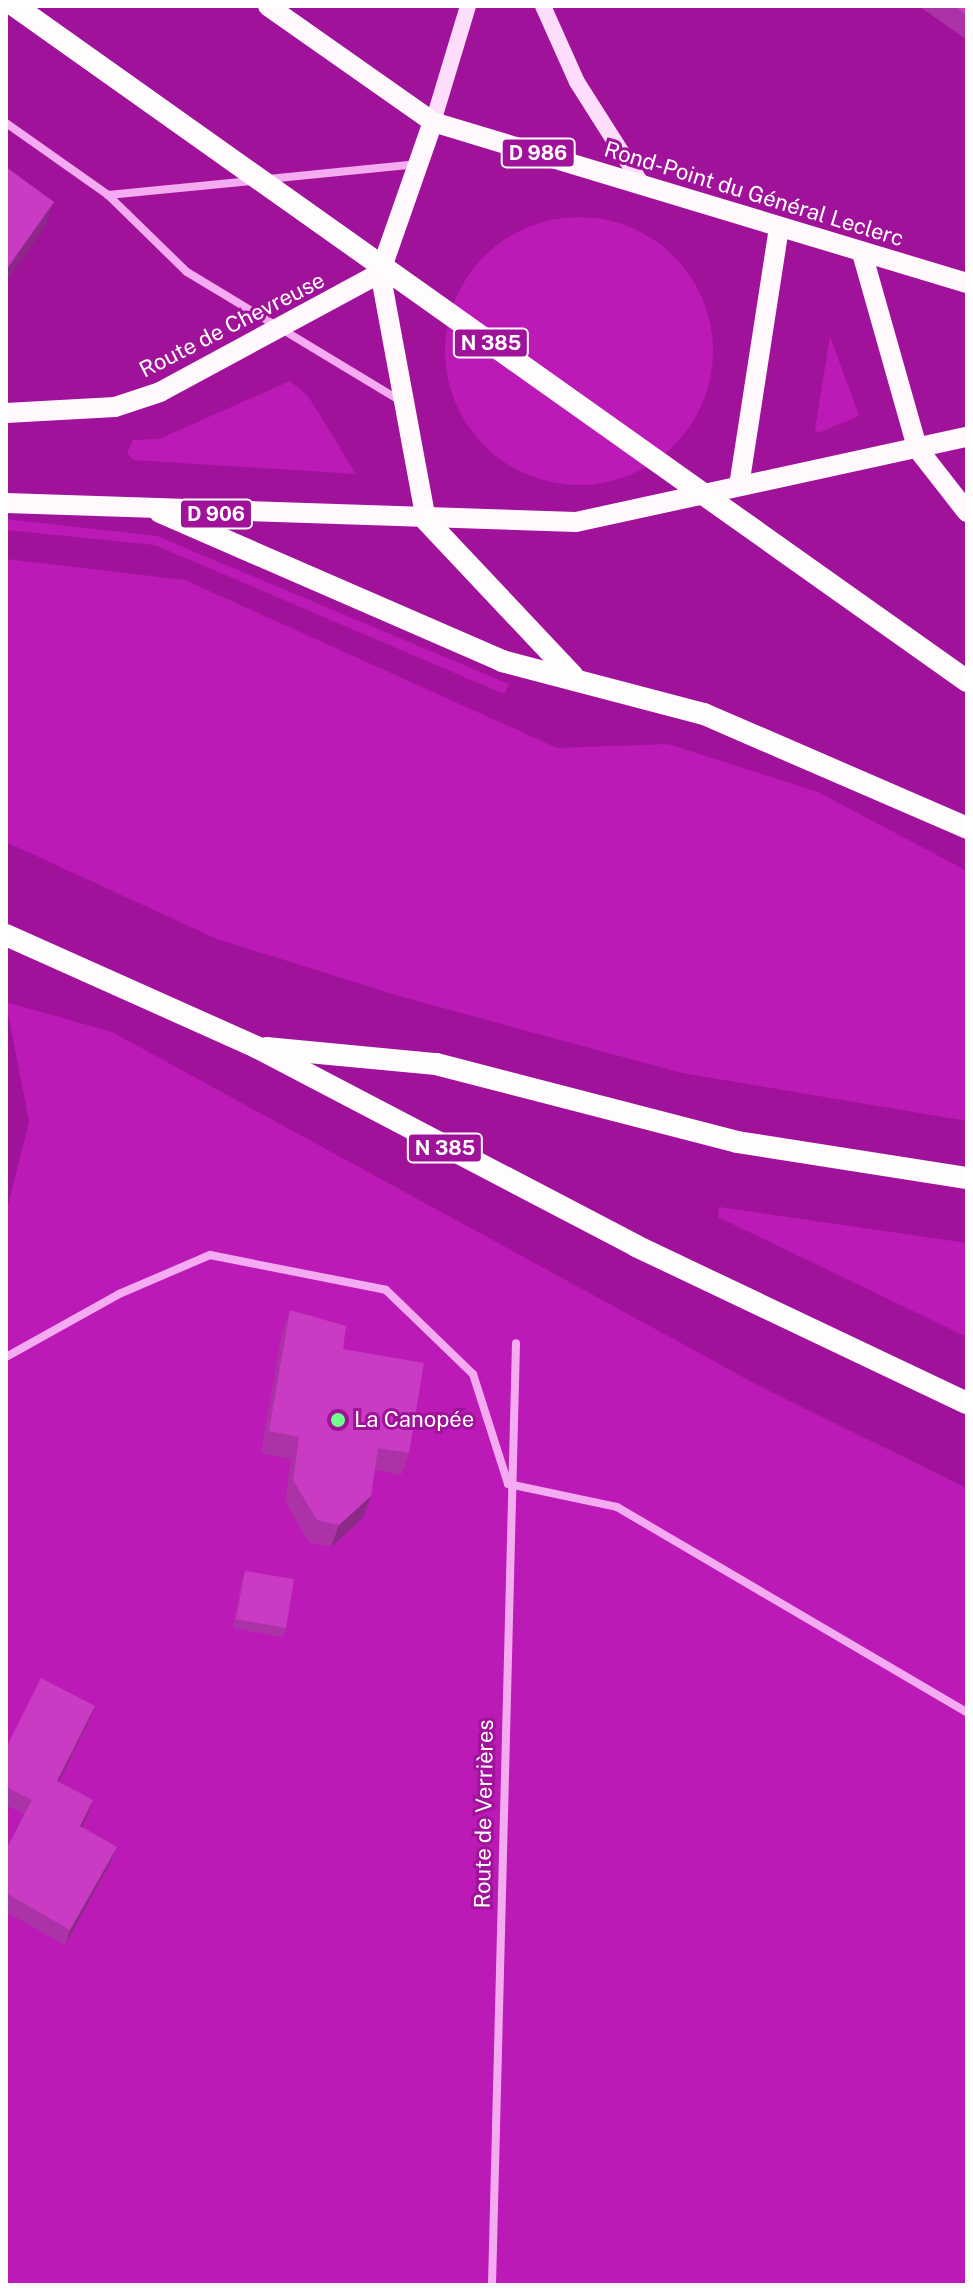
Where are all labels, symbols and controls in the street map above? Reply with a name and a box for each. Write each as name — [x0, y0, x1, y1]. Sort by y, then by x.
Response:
street label: Rond-Point du Général Leclerc — [601, 136, 907, 252]
road number: D 986 — [500, 137, 576, 169]
street label: Route de Chevreuse — [135, 267, 329, 383]
road number: N 385 — [451, 327, 531, 359]
road number: D 906 — [178, 498, 254, 530]
road number: N 385 — [405, 1132, 485, 1164]
place label: La Canopée — [354, 1407, 474, 1433]
marker: La Canopée — [329, 1411, 347, 1429]
street label: Route de Verrières — [469, 1719, 499, 1909]

